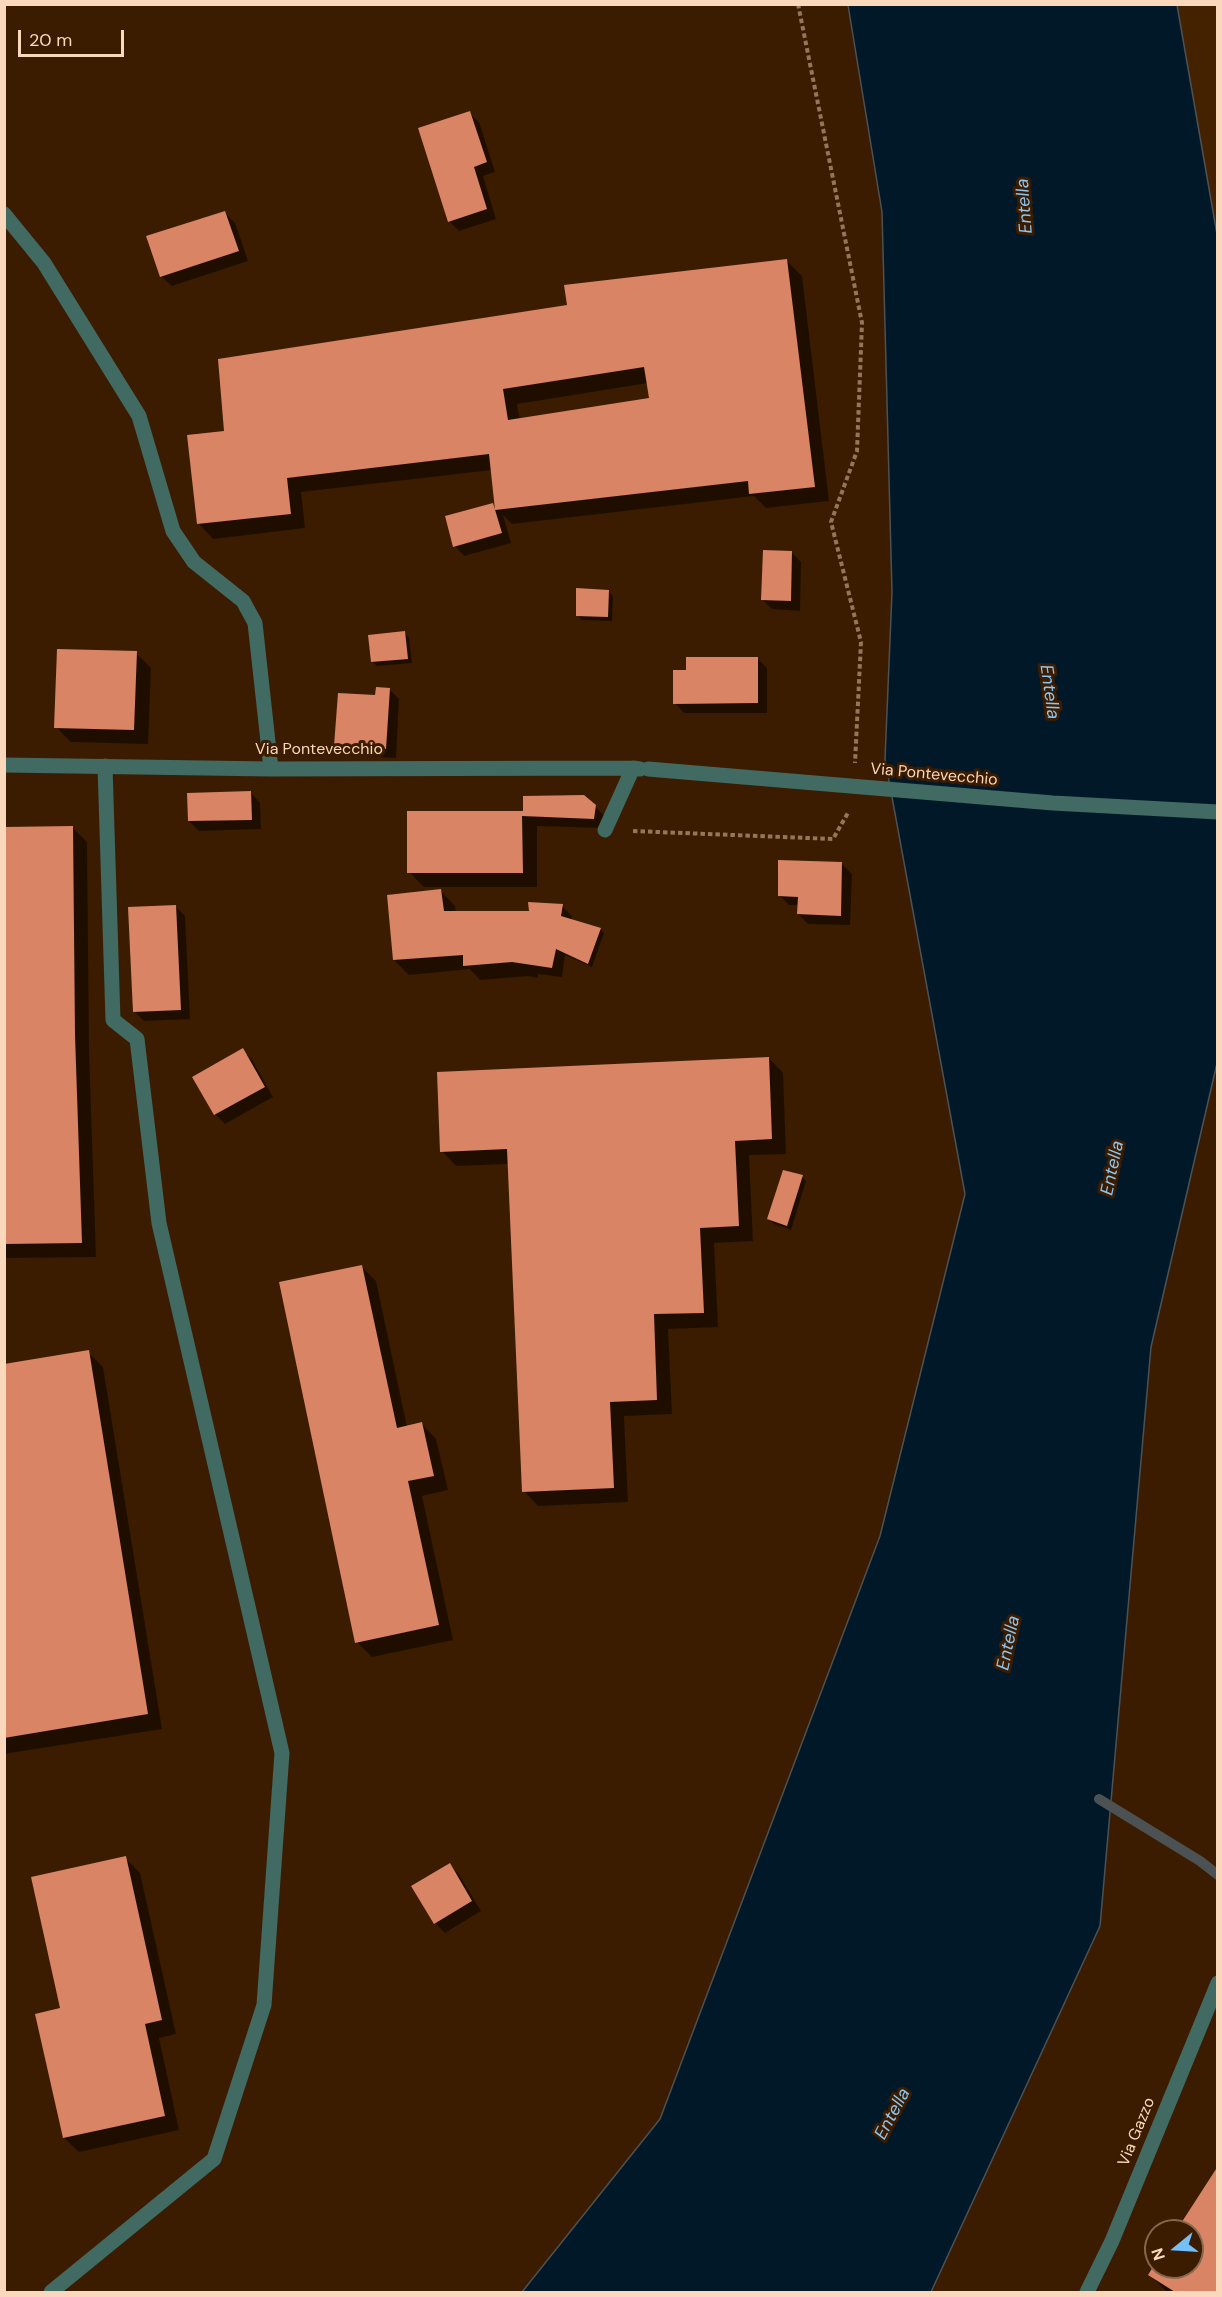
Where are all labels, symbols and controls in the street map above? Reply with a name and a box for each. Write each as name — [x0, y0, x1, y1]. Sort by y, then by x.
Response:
scale bar — [21, 18, 128, 56]
text: 20 m — [29, 28, 72, 52]
water label: Entella — [1012, 178, 1038, 234]
water label: Entella — [1034, 663, 1064, 721]
street label: Via Pontevecchio — [255, 740, 383, 760]
street label: Via Pontevecchio — [870, 760, 998, 790]
water label: Entella — [1097, 1139, 1129, 1197]
water label: Entella — [993, 1614, 1025, 1672]
water label: Entella — [871, 2085, 915, 2143]
street label: Via Gazzo — [1115, 2095, 1159, 2169]
north arrow — [1144, 2219, 1204, 2279]
text: N — [1147, 2245, 1170, 2263]

